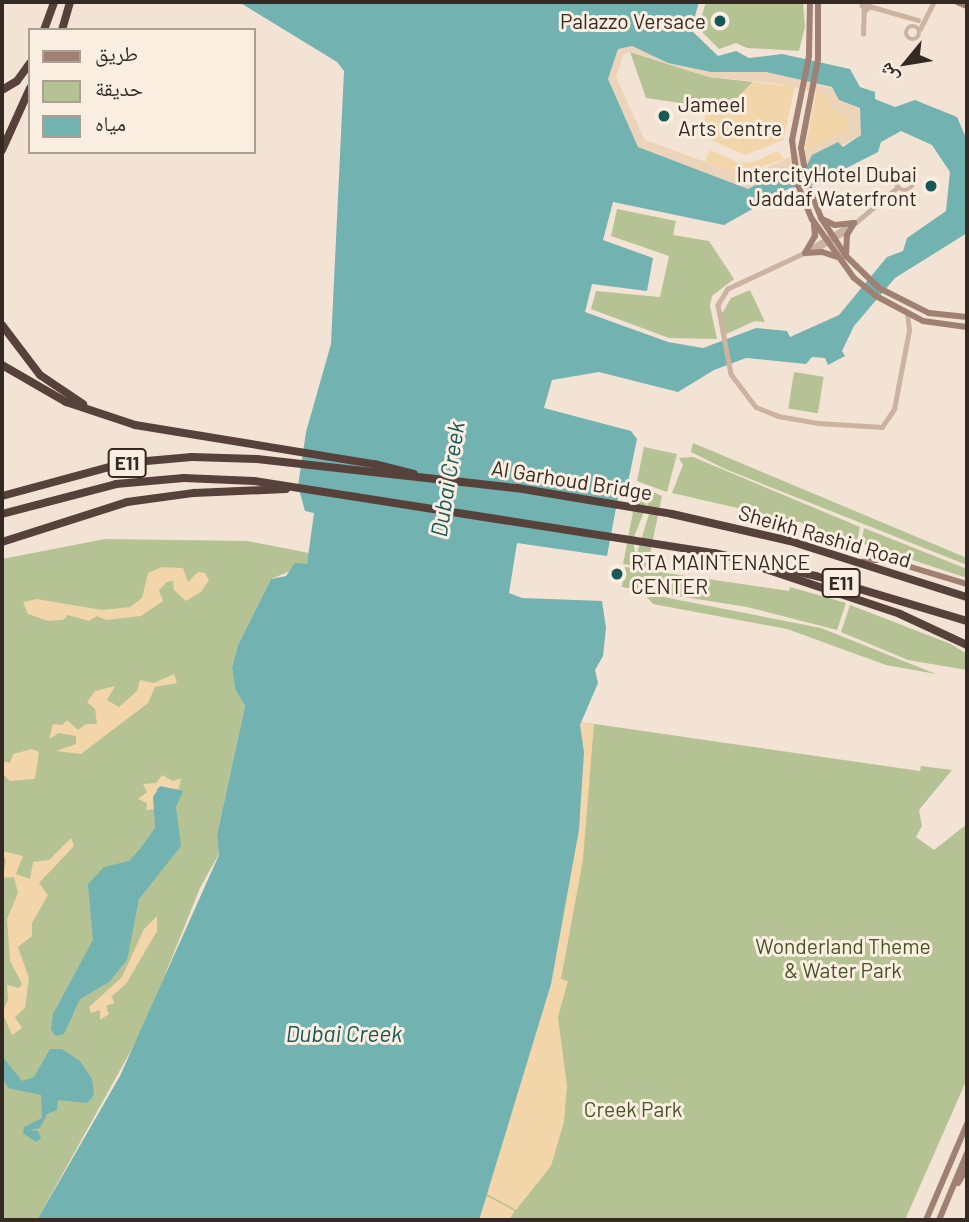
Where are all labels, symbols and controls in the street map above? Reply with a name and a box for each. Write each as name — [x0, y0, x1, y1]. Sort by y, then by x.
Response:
place label: Palazzo Versace — [560, 8, 706, 34]
marker: Palazzo Versace — [712, 13, 728, 29]
legend — [28, 28, 256, 154]
north arrow — [871, 28, 941, 98]
text: طريق — [95, 40, 138, 65]
text: ش — [872, 59, 902, 88]
text: حديقة — [95, 75, 143, 100]
place label: Jameel Arts Centre — [678, 91, 782, 141]
marker: Jameel Arts Centre — [656, 108, 672, 124]
text: مياه — [95, 110, 126, 135]
place label: IntercityHotel Dubai Jaddaf Waterfront — [736, 161, 917, 211]
marker: IntercityHotel Dubai Jaddaf Waterfront — [923, 178, 939, 194]
water label: Dubai Creek — [424, 419, 470, 539]
road number: E11 — [106, 447, 148, 478]
street label: Al Garhoud Bridge — [490, 455, 654, 505]
street label: Sheikh Rashid Road — [736, 499, 914, 573]
place label: RTA MAINTENANCE CENTER — [631, 549, 810, 599]
marker: RTA MAINTENANCE CENTER — [609, 566, 625, 582]
road number: E11 — [820, 568, 862, 598]
park label: Wonderland Theme & Water Park — [755, 933, 931, 983]
water label: Dubai Creek — [286, 1019, 402, 1047]
park label: Creek Park — [584, 1096, 682, 1122]

